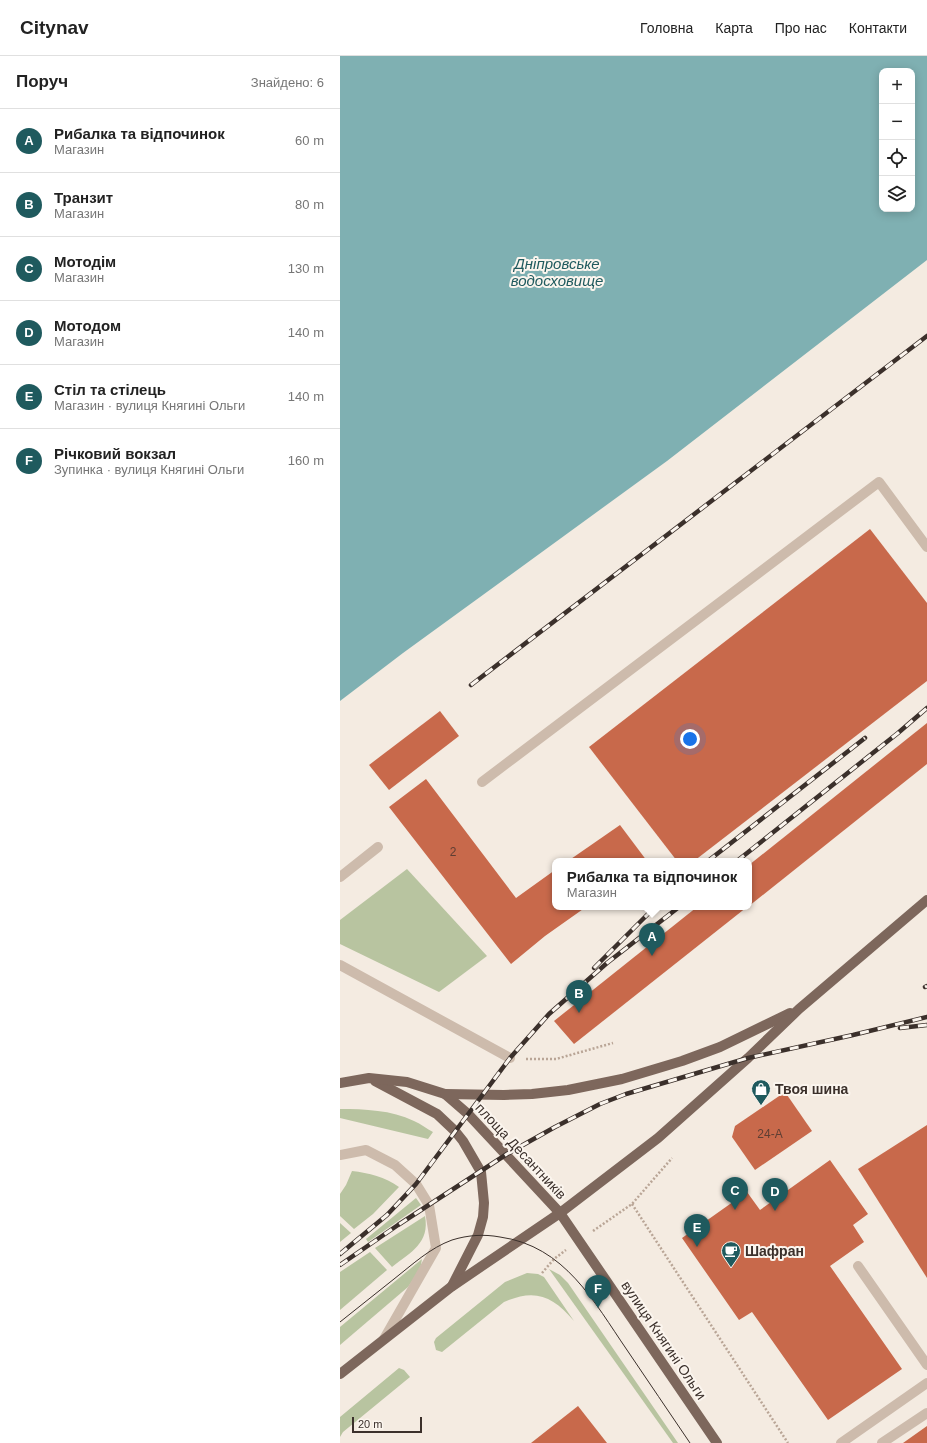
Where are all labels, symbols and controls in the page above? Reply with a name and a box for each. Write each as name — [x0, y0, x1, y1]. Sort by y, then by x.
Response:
text: Citynav — [20, 17, 89, 38]
text: Головна — [640, 20, 693, 36]
text: Карта — [715, 20, 753, 36]
text: Про нас — [775, 20, 827, 36]
text: Контакти — [849, 20, 907, 36]
map controls — [879, 68, 915, 212]
button: + — [879, 68, 915, 104]
text: Поруч — [16, 72, 68, 91]
text: Знайдено: 6 — [251, 75, 324, 90]
button: − — [879, 104, 915, 140]
text: Рибалка та відпочинок — [54, 125, 225, 142]
text: A — [24, 133, 34, 148]
text: 60 m — [295, 133, 324, 148]
button: locate — [879, 140, 915, 176]
text: Магазин — [54, 142, 104, 157]
button: layers — [879, 176, 915, 212]
text: Транзит — [54, 189, 113, 206]
text: B — [24, 197, 34, 212]
text: 80 m — [295, 197, 324, 212]
text: Магазин — [54, 206, 104, 221]
text: Мотодім — [54, 253, 116, 270]
water label: Дніпровське водосховище — [511, 255, 603, 289]
text: C — [24, 261, 34, 276]
text: 130 m — [288, 261, 324, 276]
text: Магазин — [54, 270, 104, 285]
text: Мотодом — [54, 317, 121, 334]
text: D — [24, 325, 34, 340]
text: 140 m — [288, 325, 324, 340]
text: Магазин — [54, 334, 104, 349]
text: Стіл та стілець — [54, 381, 166, 398]
text: E — [25, 389, 33, 404]
text: 140 m — [288, 389, 324, 404]
text: Магазин · вулиця Княгині Ольги — [54, 398, 245, 413]
text: Річковий вокзал — [54, 445, 176, 462]
text: F — [25, 453, 33, 468]
text: 160 m — [288, 453, 324, 468]
text: Зупинка · вулиця Княгині Ольги — [54, 462, 244, 477]
your location — [680, 729, 700, 749]
house number: 2 — [450, 845, 457, 859]
popup — [552, 858, 752, 910]
text: Рибалка та відпочинок — [567, 868, 737, 885]
text: Магазин — [567, 885, 617, 900]
pin: A — [639, 923, 665, 956]
pin: B — [566, 980, 592, 1013]
shop icon: Твоя шина — [750, 1078, 772, 1106]
place label: Твоя шина — [775, 1081, 849, 1097]
street label: площа Десантників — [472, 1100, 570, 1202]
house number: 24-А — [757, 1127, 783, 1141]
pin: C — [722, 1177, 748, 1210]
pin: D — [762, 1178, 788, 1211]
pin: E — [684, 1214, 710, 1247]
cafe icon: Шафран — [720, 1240, 742, 1268]
place label: Шафран — [745, 1243, 804, 1259]
pin: F — [585, 1275, 611, 1308]
street label: вулиця Княгині Ольги — [618, 1278, 710, 1402]
scale bar — [352, 1415, 422, 1434]
text: 20 m — [358, 1418, 382, 1430]

